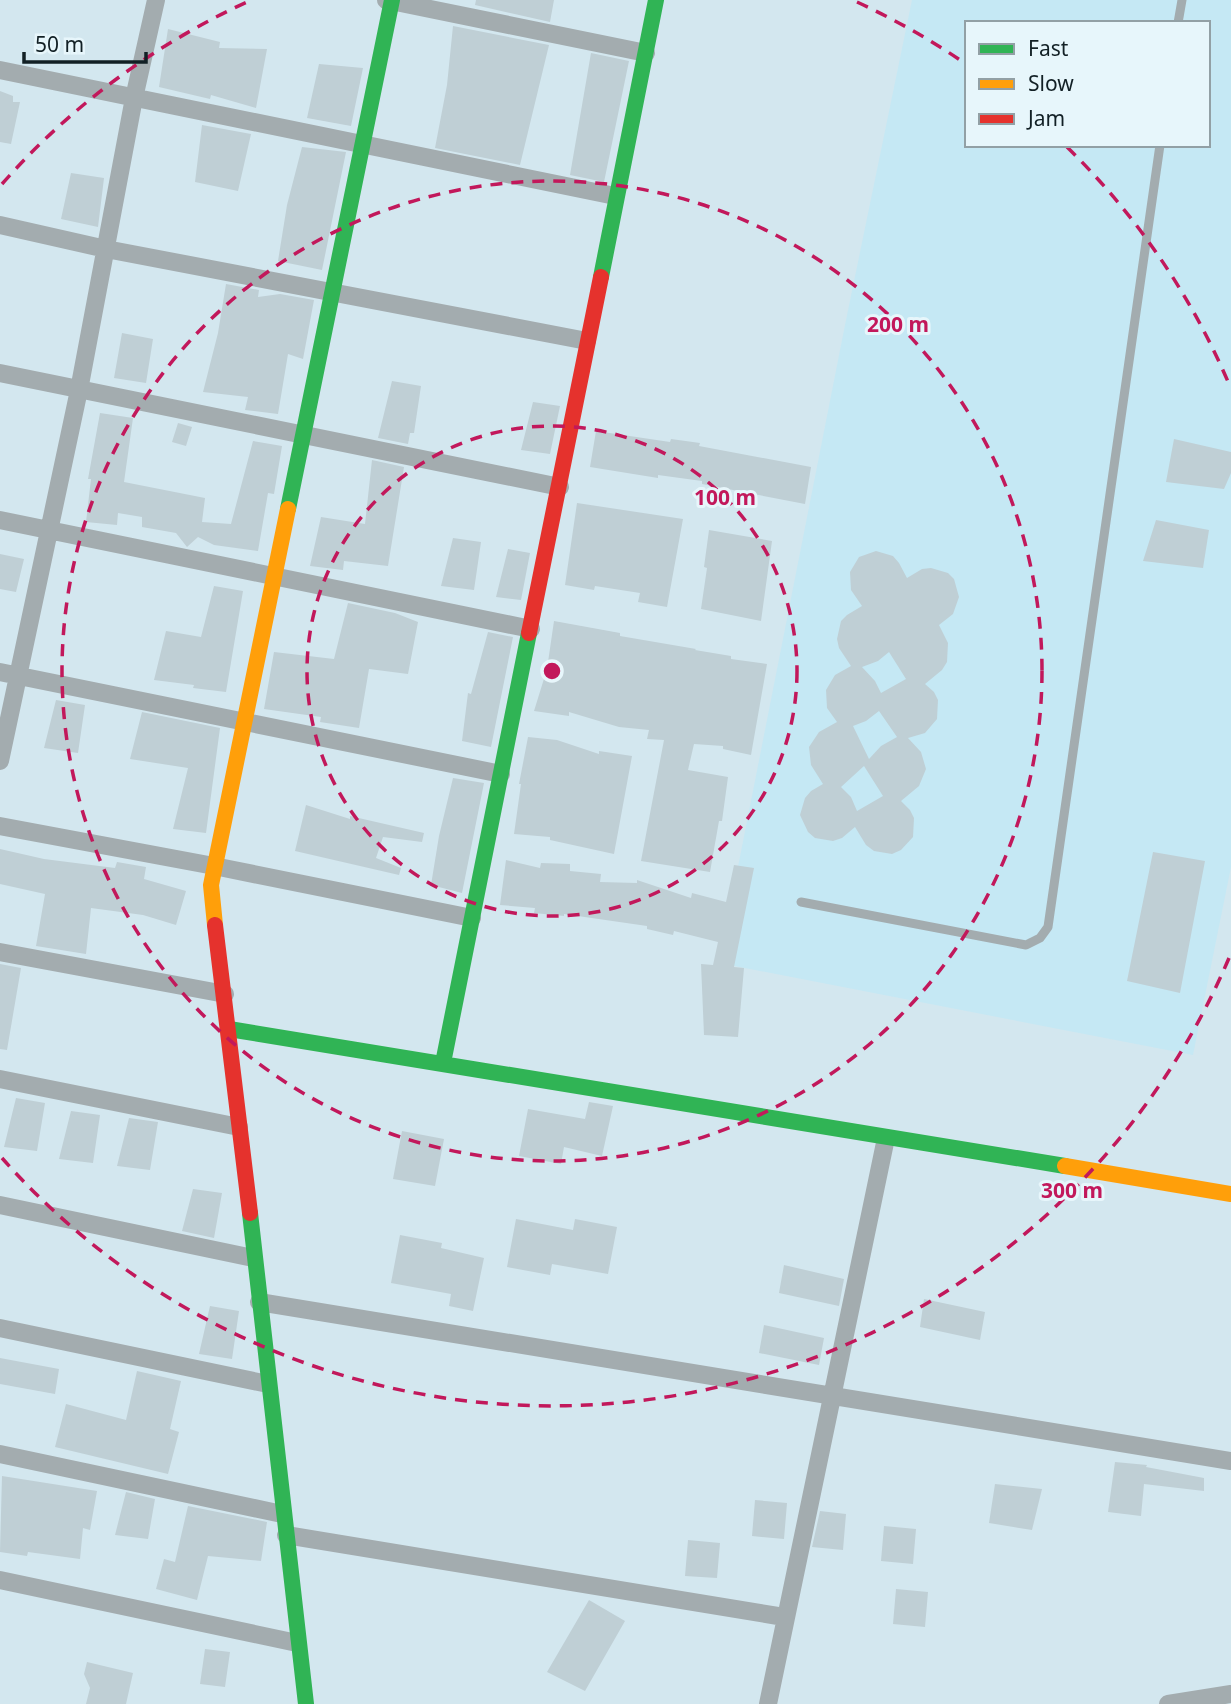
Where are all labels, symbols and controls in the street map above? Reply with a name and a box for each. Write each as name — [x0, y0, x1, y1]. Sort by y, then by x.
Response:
scale bar — [24, 21, 147, 65]
legend — [965, 21, 1210, 147]
text: 50 m — [35, 30, 84, 58]
text: Fast — [1028, 34, 1069, 62]
text: Slow — [1028, 69, 1074, 97]
text: Jam — [1026, 104, 1065, 132]
text: 200 m — [867, 310, 929, 338]
text: 100 m — [694, 483, 756, 511]
centre of rings — [540, 659, 564, 683]
text: 300 m — [1041, 1176, 1103, 1204]

